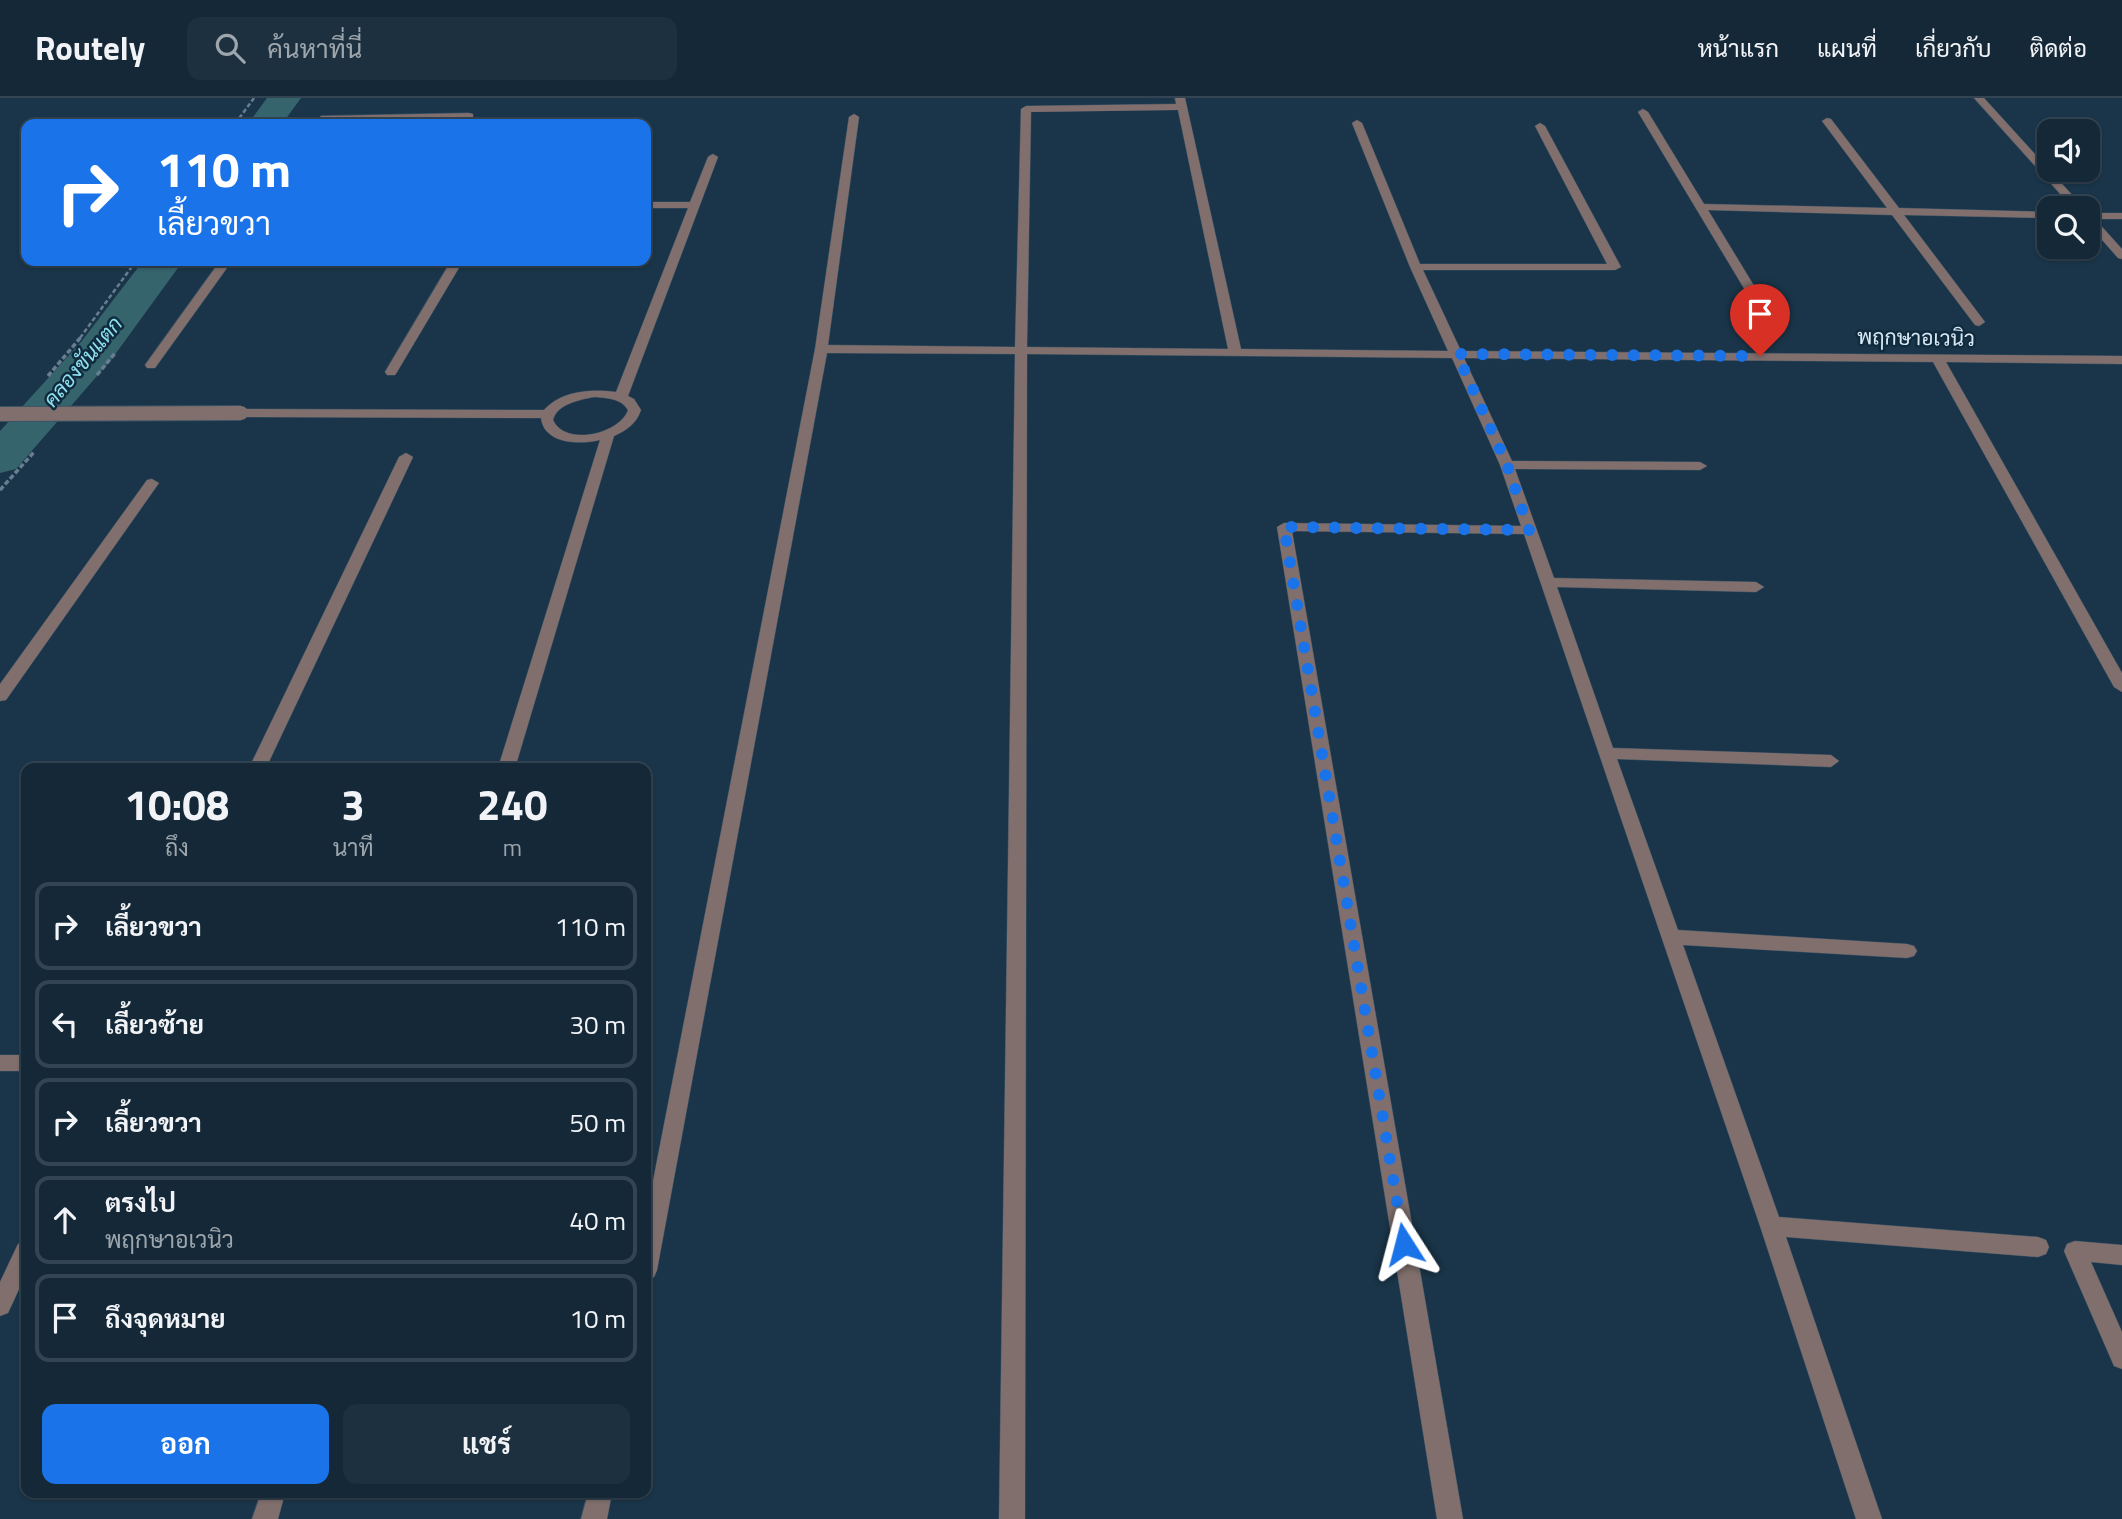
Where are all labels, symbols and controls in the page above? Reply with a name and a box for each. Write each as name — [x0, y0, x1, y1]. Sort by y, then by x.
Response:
search box — [187, 17, 677, 80]
text: Routely — [35, 23, 145, 73]
icon: search — [211, 29, 249, 67]
text: ค้นหาที่นี่ — [267, 29, 362, 68]
text: หน้าแรก — [1698, 30, 1779, 66]
text: แผนที่ — [1817, 30, 1877, 66]
text: เกี่ยวกับ — [1915, 30, 1992, 66]
text: ติดต่อ — [2030, 30, 2087, 66]
map controls — [2037, 119, 2100, 259]
button: sound — [2037, 119, 2100, 182]
text: 110 m — [157, 131, 291, 206]
icon: right — [42, 147, 133, 238]
button: search — [2037, 196, 2100, 259]
text: เลี้ยวขวา — [157, 199, 271, 247]
pin — [1730, 284, 1790, 356]
icon: arrive — [1741, 295, 1779, 333]
water label: คลองขันแตก — [35, 309, 130, 414]
street label: พฤกษาอเวนิว — [1857, 320, 1975, 354]
text: 10:08 — [124, 772, 229, 836]
text: 3 — [341, 772, 365, 836]
text: 240 — [477, 772, 548, 836]
text: ถึง — [165, 830, 189, 865]
text: นาที — [333, 830, 374, 865]
text: m — [503, 830, 522, 865]
icon: right — [46, 907, 84, 945]
text: เลี้ยวขวา — [105, 907, 202, 946]
text: 110 m — [555, 907, 626, 946]
icon: left — [46, 1005, 84, 1043]
text: เลี้ยวซ้าย — [105, 1005, 204, 1044]
text: 30 m — [569, 1005, 626, 1044]
icon: right — [46, 1103, 84, 1141]
text: เลี้ยวขวา — [105, 1103, 202, 1142]
text: 50 m — [569, 1103, 626, 1142]
text: ตรงไป — [105, 1183, 176, 1222]
icon: ahead — [46, 1201, 84, 1239]
text: 40 m — [569, 1201, 626, 1240]
position arrow — [1367, 1207, 1441, 1281]
text: พฤกษาอเวนิว — [105, 1222, 234, 1257]
icon: arrive — [46, 1299, 84, 1337]
text: ถึงจุดหมาย — [105, 1299, 226, 1338]
text: 10 m — [569, 1299, 626, 1338]
button: ออก — [42, 1404, 329, 1484]
button: แชร์ — [343, 1404, 630, 1484]

